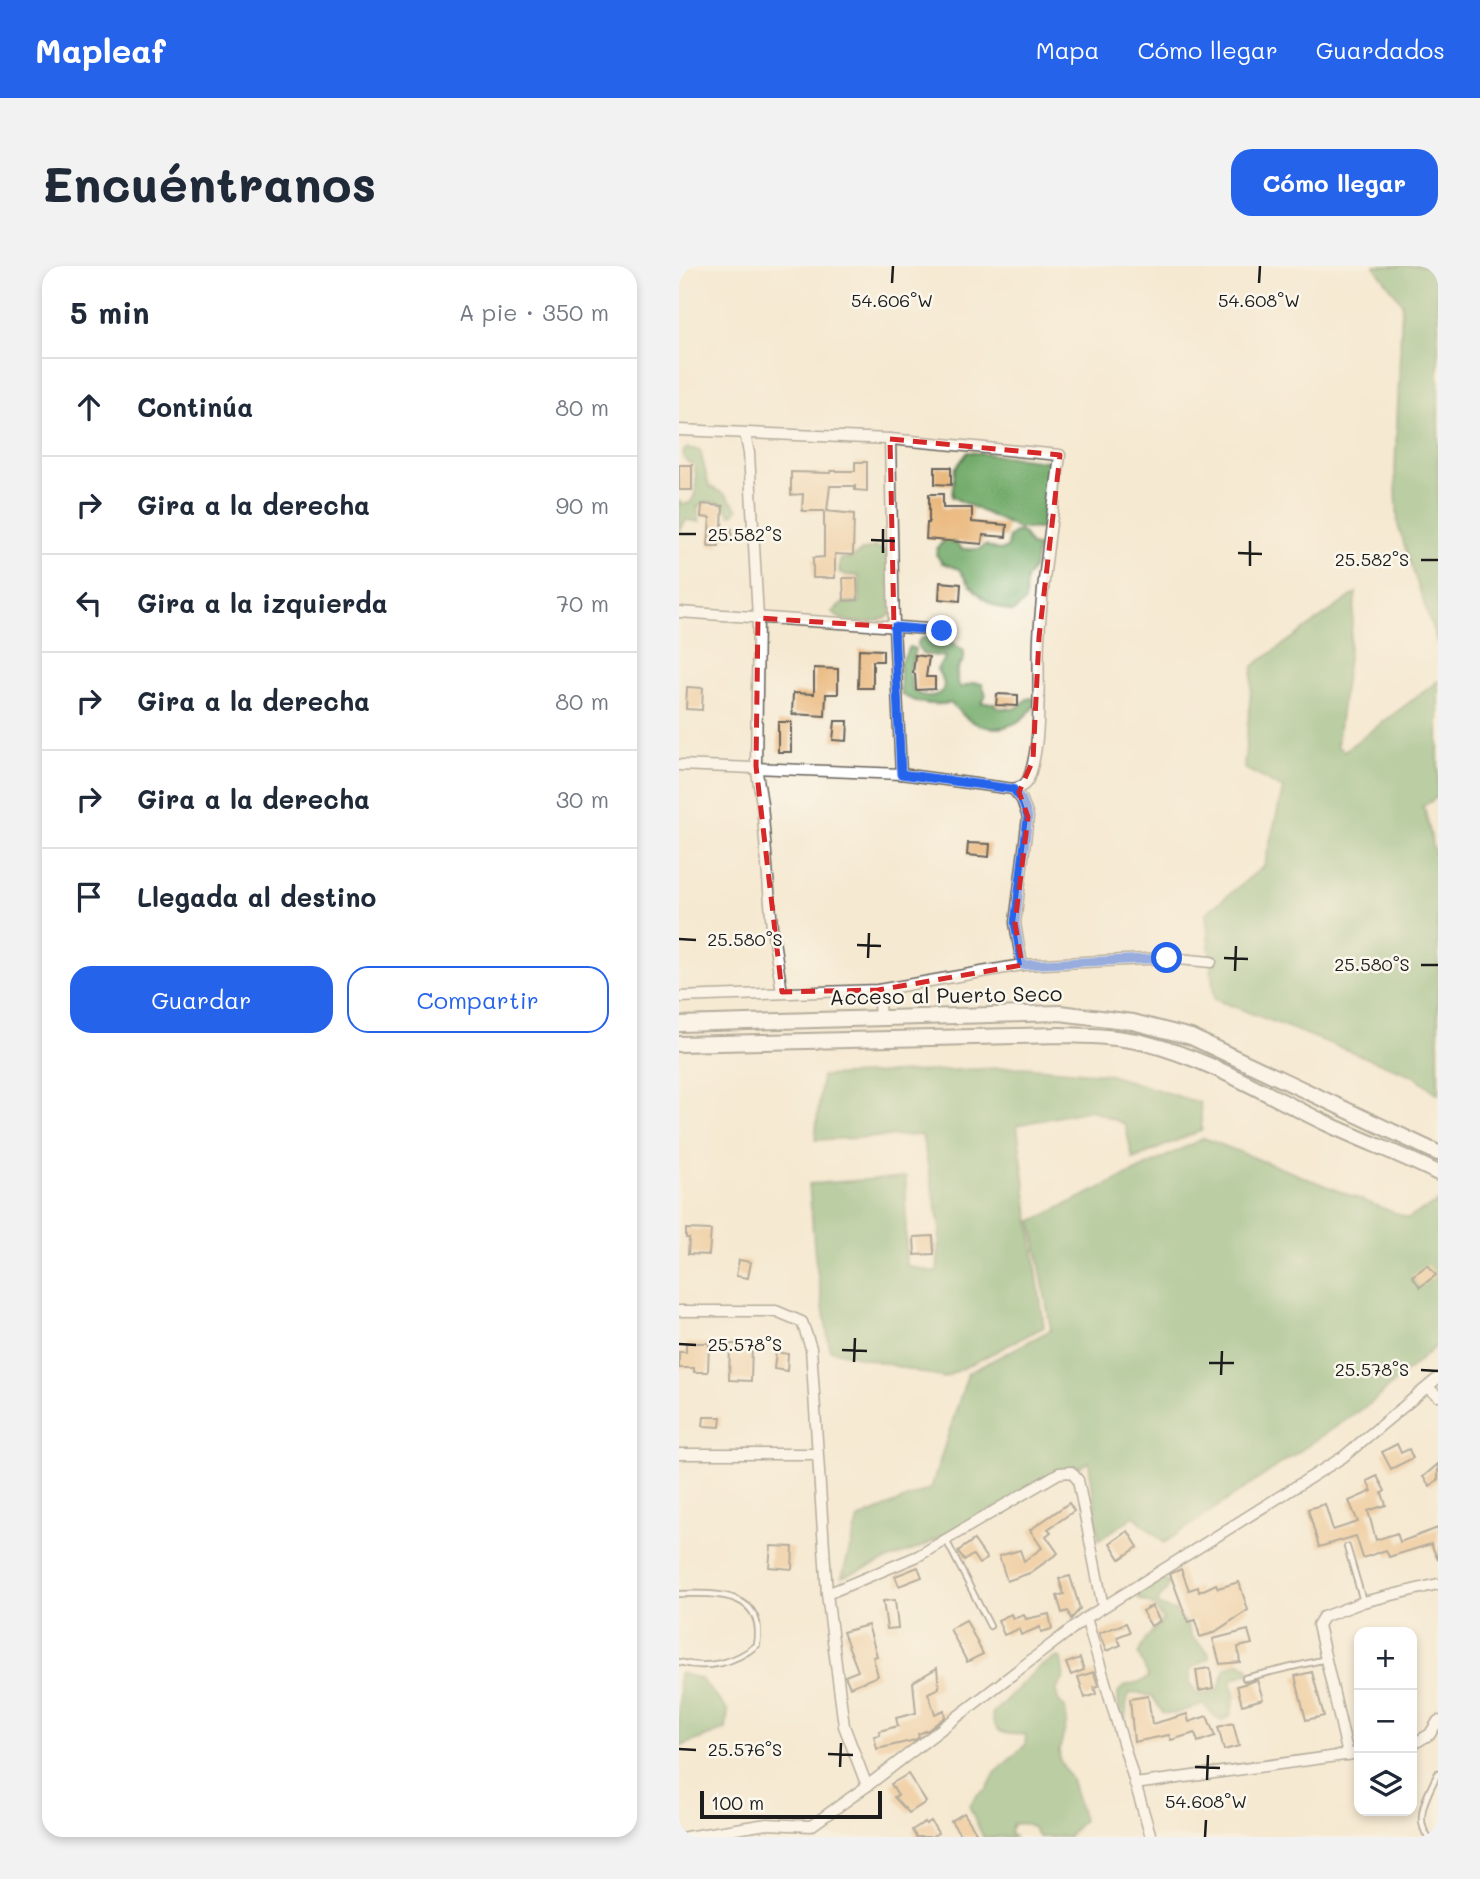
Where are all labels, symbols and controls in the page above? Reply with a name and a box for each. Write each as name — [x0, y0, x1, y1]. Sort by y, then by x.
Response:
text: Mapleaf — [35, 28, 166, 71]
text: Mapa — [1036, 34, 1100, 65]
text: Cómo llegar — [1138, 34, 1278, 65]
text: Guardados — [1316, 34, 1445, 65]
button: Cómo llegar — [1231, 149, 1438, 216]
text: Encuéntranos — [42, 151, 376, 214]
text: 54.606°W — [851, 288, 933, 312]
text: 54.608°W — [1218, 288, 1300, 312]
text: 5 min — [70, 292, 150, 332]
text: A pie · 350 m — [459, 297, 609, 327]
icon: ahead — [70, 388, 108, 426]
text: Continúa — [137, 390, 253, 424]
text: 80 m — [555, 392, 609, 422]
icon: right — [70, 486, 108, 524]
text: Gira a la derecha — [137, 488, 370, 522]
text: 90 m — [556, 490, 609, 520]
text: 25.582°S — [708, 522, 782, 546]
text: 25.582°S — [1335, 547, 1409, 571]
icon: left — [70, 584, 108, 622]
text: Gira a la izquierda — [137, 586, 388, 620]
text: 70 m — [556, 588, 609, 618]
route end — [926, 615, 957, 646]
icon: right — [70, 682, 108, 720]
text: Gira a la derecha — [137, 684, 370, 718]
text: 80 m — [555, 686, 609, 716]
icon: right — [70, 780, 108, 818]
text: Gira a la derecha — [137, 782, 370, 816]
text: 30 m — [556, 784, 609, 814]
icon: arrive — [70, 878, 108, 916]
text: Llegada al destino — [137, 880, 376, 914]
text: 25.580°S — [707, 927, 783, 951]
route start — [1151, 942, 1182, 973]
text: 25.580°S — [1334, 952, 1410, 976]
button: Guardar — [70, 966, 333, 1033]
button: Compartir — [347, 966, 609, 1033]
street label: Acceso al Puerto Seco — [829, 979, 1062, 1010]
text: 25.578°S — [708, 1332, 782, 1356]
text: 25.578°S — [1335, 1357, 1409, 1381]
map controls — [1354, 1627, 1417, 1816]
button: + — [1354, 1627, 1417, 1690]
button: − — [1354, 1690, 1417, 1753]
text: 25.576°S — [708, 1737, 782, 1761]
button: layers — [1354, 1753, 1417, 1816]
scale bar — [700, 1788, 882, 1820]
text: 54.608°W — [1165, 1789, 1247, 1813]
text: 100 m — [711, 1790, 764, 1815]

